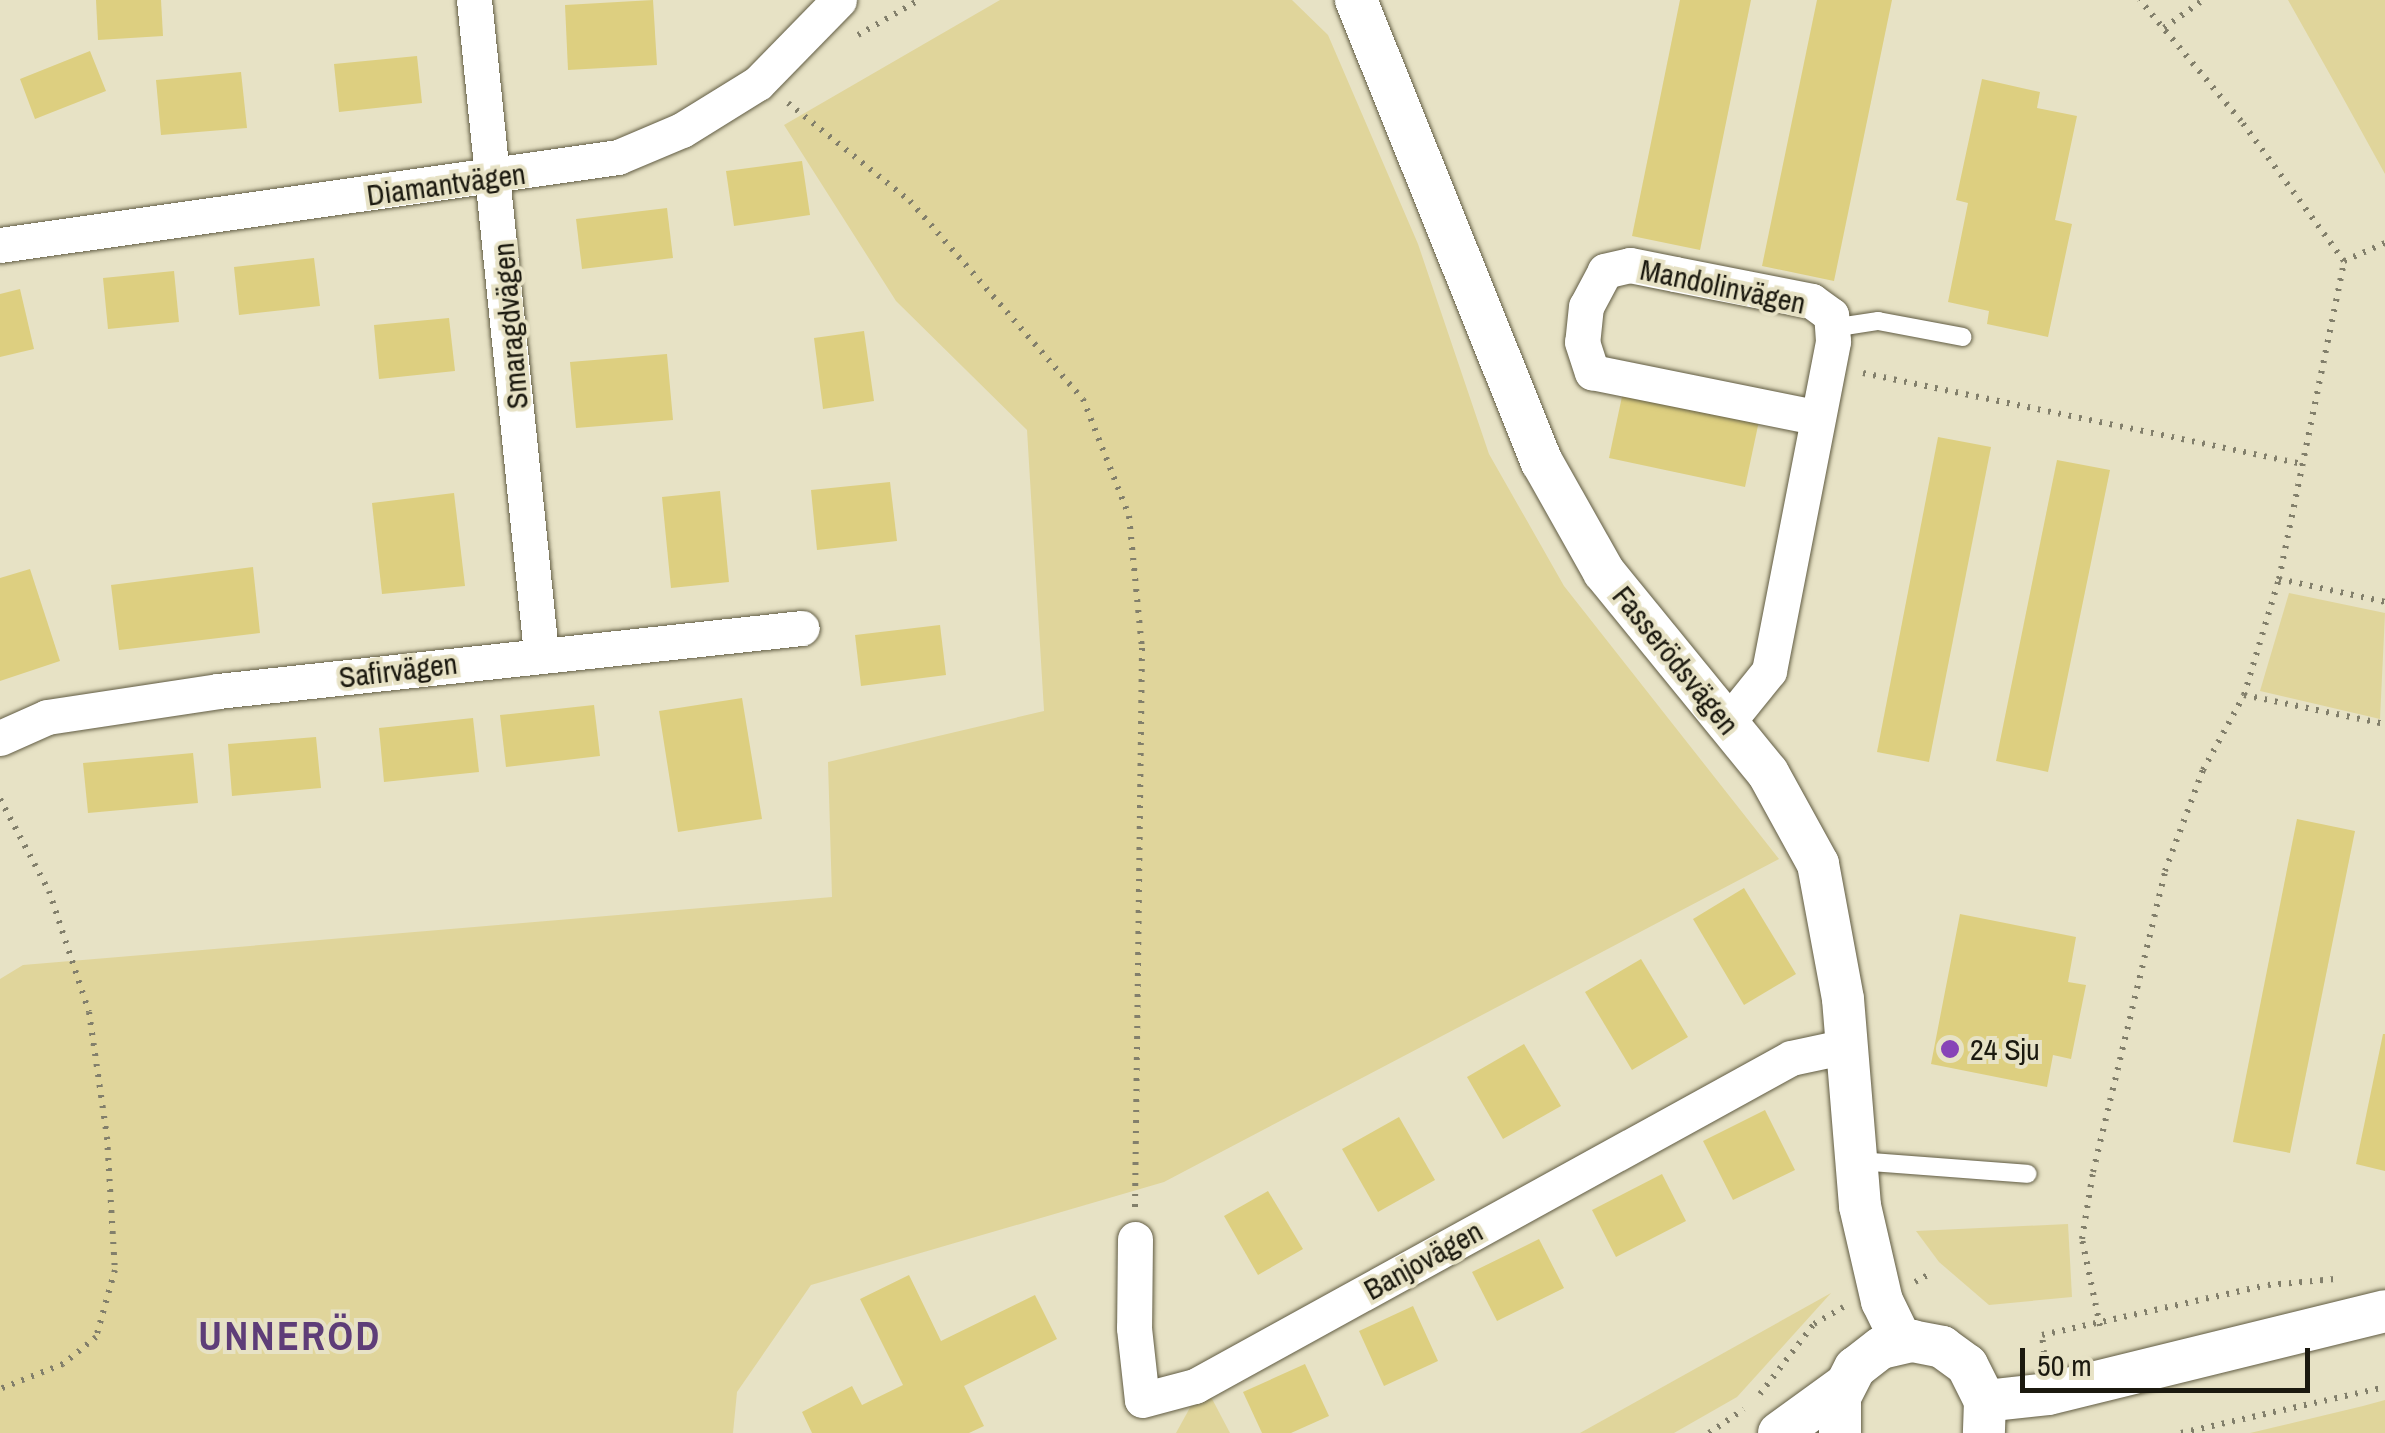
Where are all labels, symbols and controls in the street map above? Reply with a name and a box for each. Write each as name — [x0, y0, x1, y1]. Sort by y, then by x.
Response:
street label: Diamantvägen — [364, 155, 528, 213]
street label: Smaragdvägen — [485, 241, 535, 411]
street label: Mandolinvägen — [1637, 251, 1809, 321]
street label: Fasserödsvägen — [1605, 578, 1747, 742]
street label: Safirvägen — [337, 645, 459, 695]
place label: 24 Sju — [1970, 1031, 2040, 1067]
marker: 24 Sju — [1939, 1038, 1961, 1060]
street label: Banjovägen — [1357, 1213, 1489, 1307]
district label: UNNERÖD — [198, 1312, 382, 1360]
scale bar — [2025, 1328, 2315, 1390]
text: 50 m — [2037, 1345, 2092, 1385]

